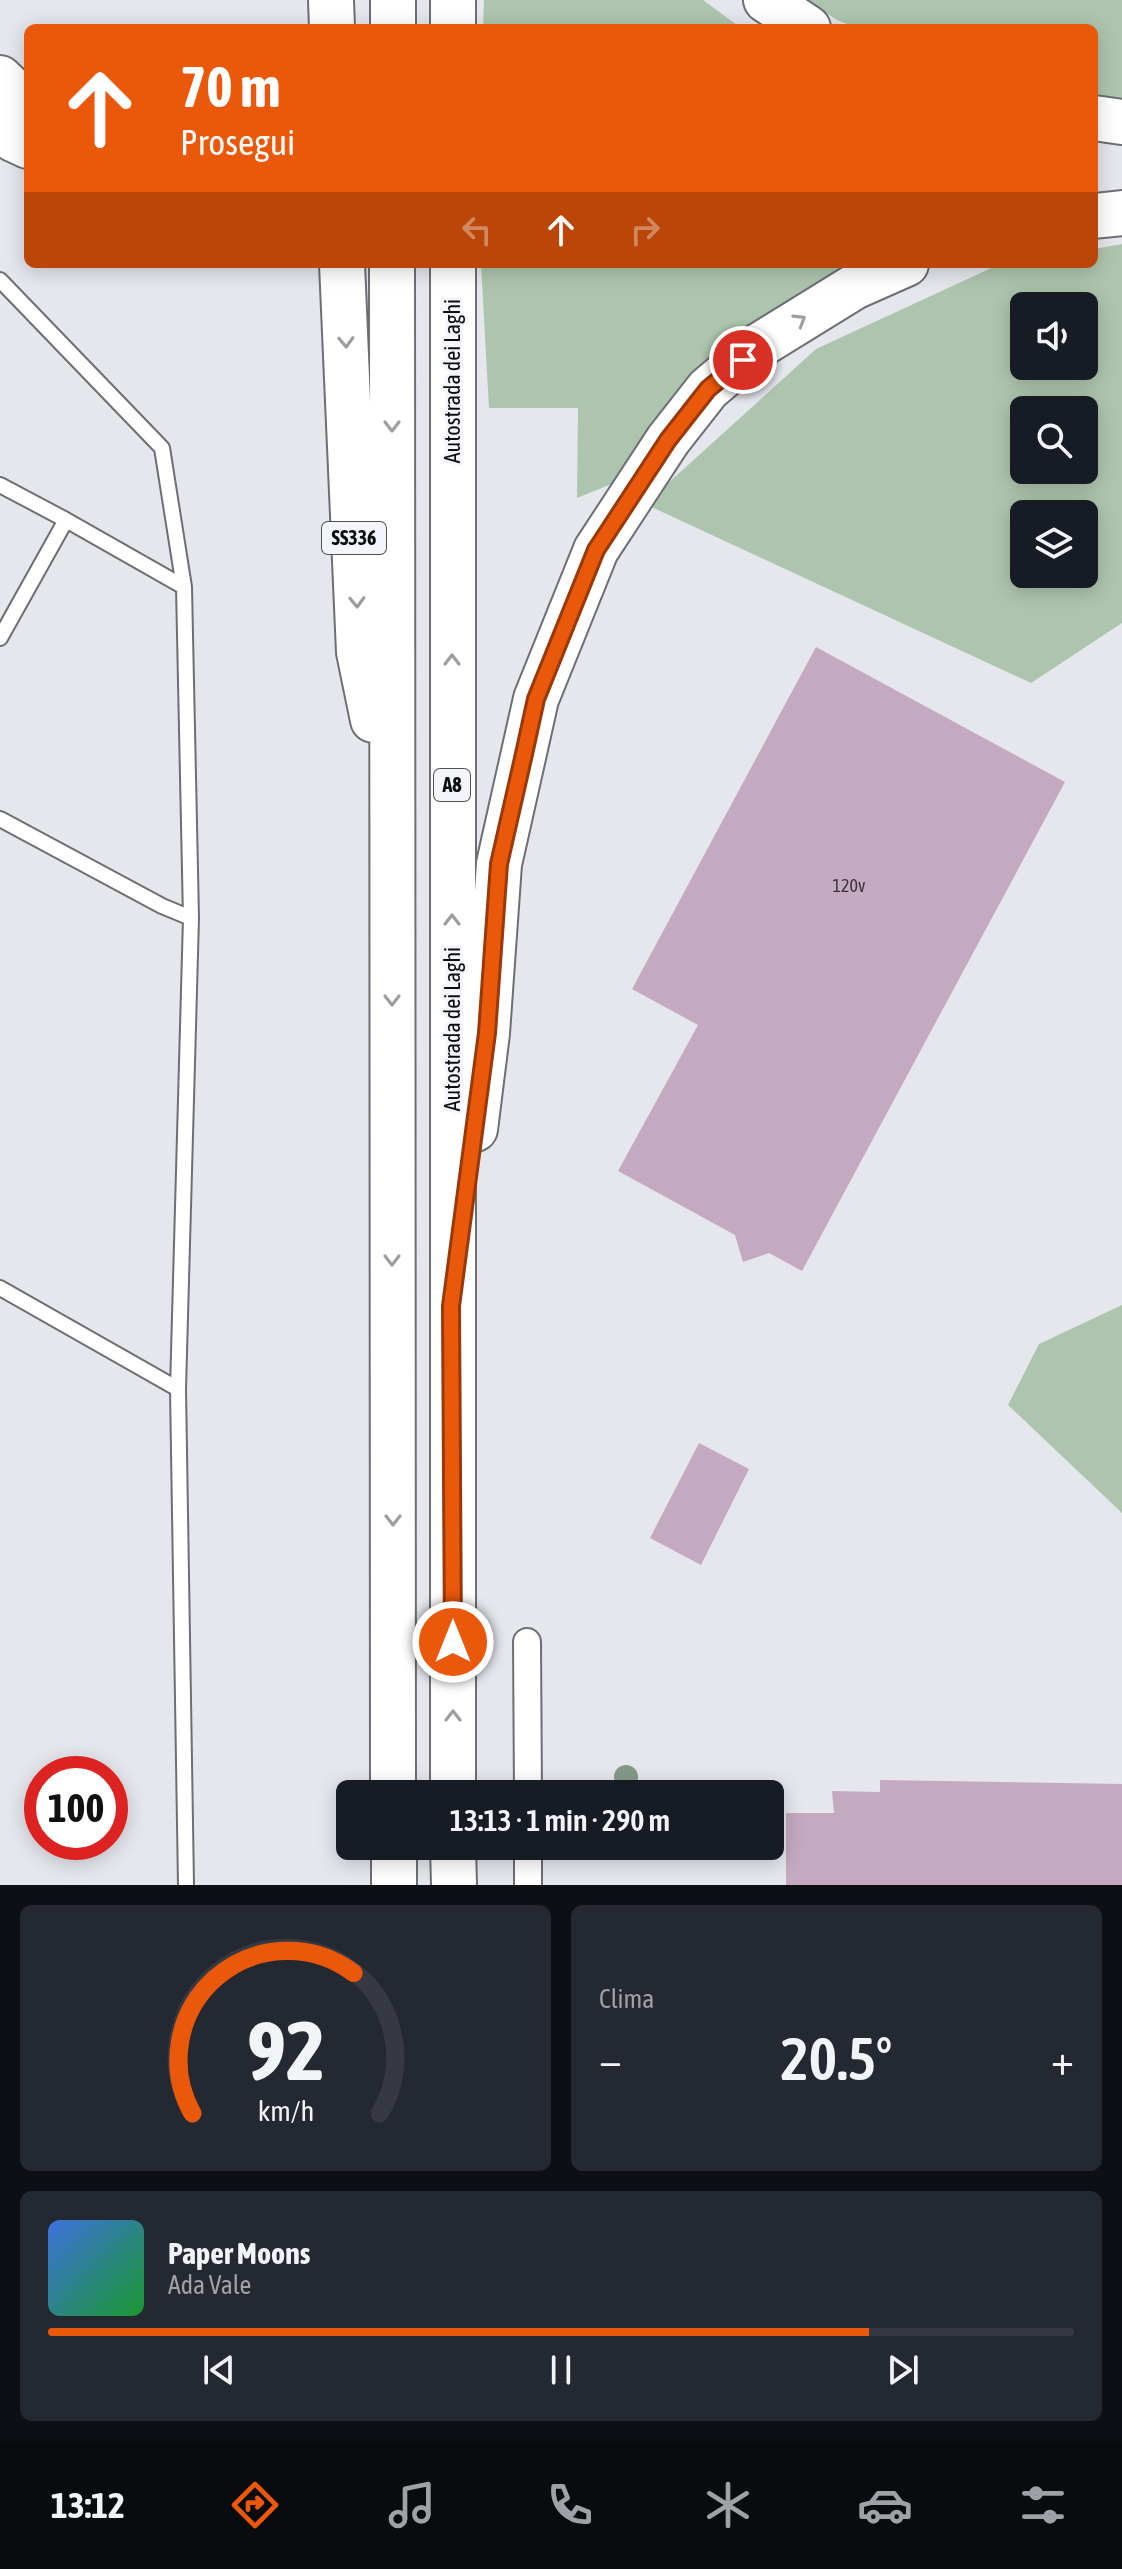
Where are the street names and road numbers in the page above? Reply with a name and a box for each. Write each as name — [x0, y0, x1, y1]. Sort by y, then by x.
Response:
street label: Autostrada dei Laghi — [439, 299, 465, 463]
road number: SS336 — [322, 522, 386, 554]
road number: A8 — [434, 769, 470, 801]
street label: Autostrada dei Laghi — [439, 947, 465, 1111]

